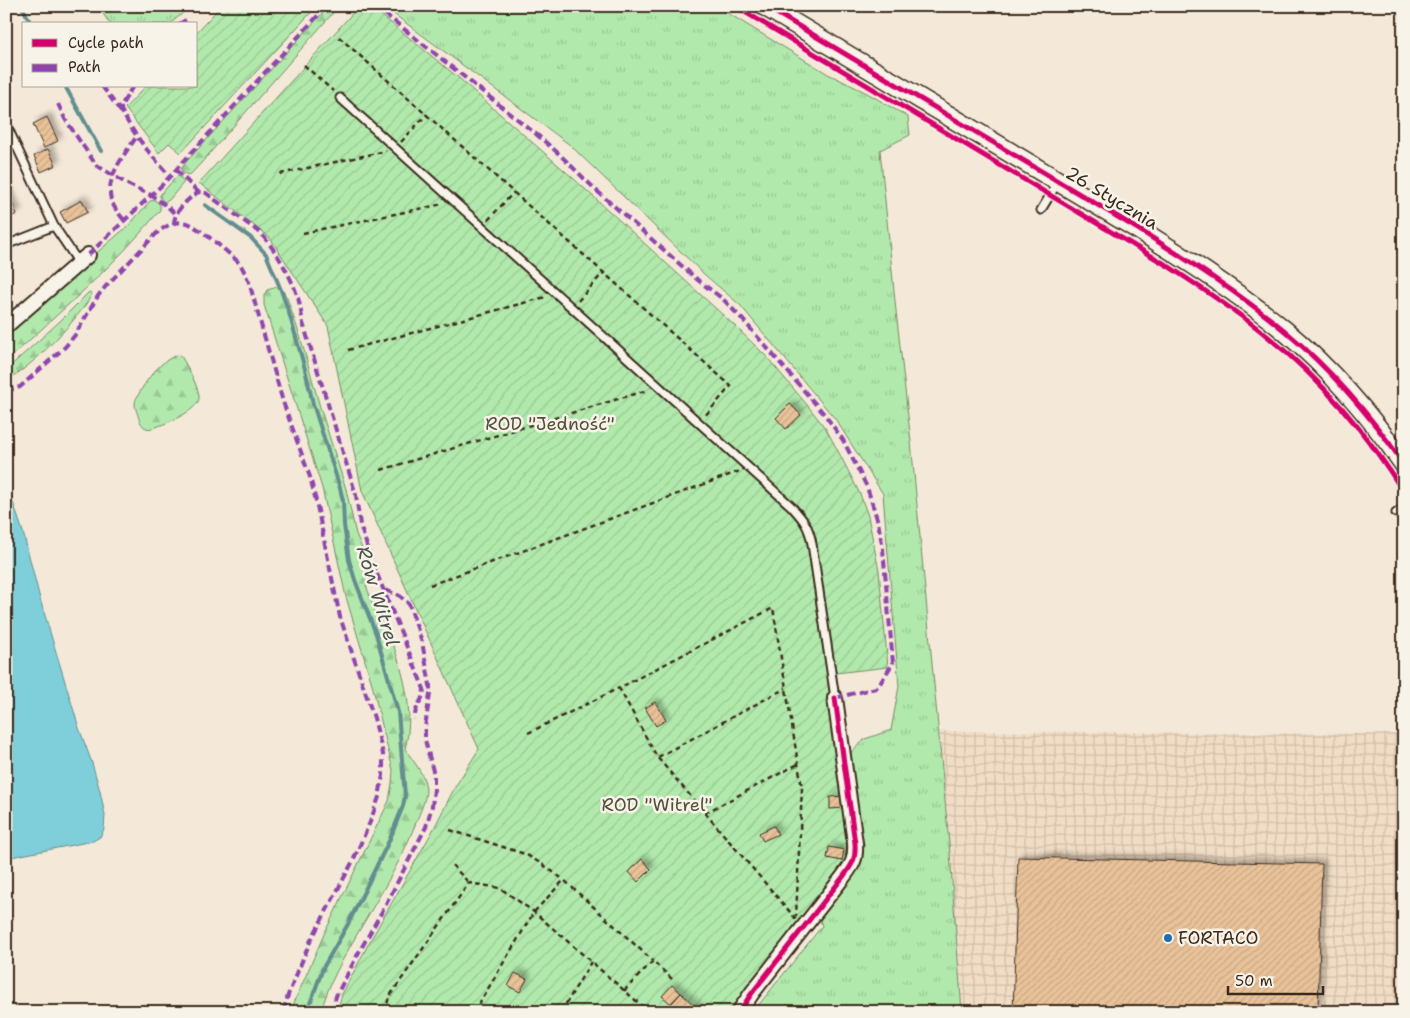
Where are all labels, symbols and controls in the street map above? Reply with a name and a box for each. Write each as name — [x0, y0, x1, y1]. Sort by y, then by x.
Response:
legend — [22, 22, 198, 88]
text: Cycle path — [68, 33, 144, 53]
text: Path — [68, 57, 101, 77]
street label: 26 Stycznia — [1061, 161, 1163, 235]
park label: ROD "Jedność" — [485, 412, 615, 436]
water label: Rów Witrel — [351, 543, 405, 649]
park label: ROD "Witrel" — [601, 793, 713, 817]
place label: FORTACO — [1178, 926, 1258, 950]
marker: FORTACO — [1162, 932, 1174, 944]
scale bar — [1228, 963, 1322, 995]
text: 50 m — [1235, 971, 1273, 991]

